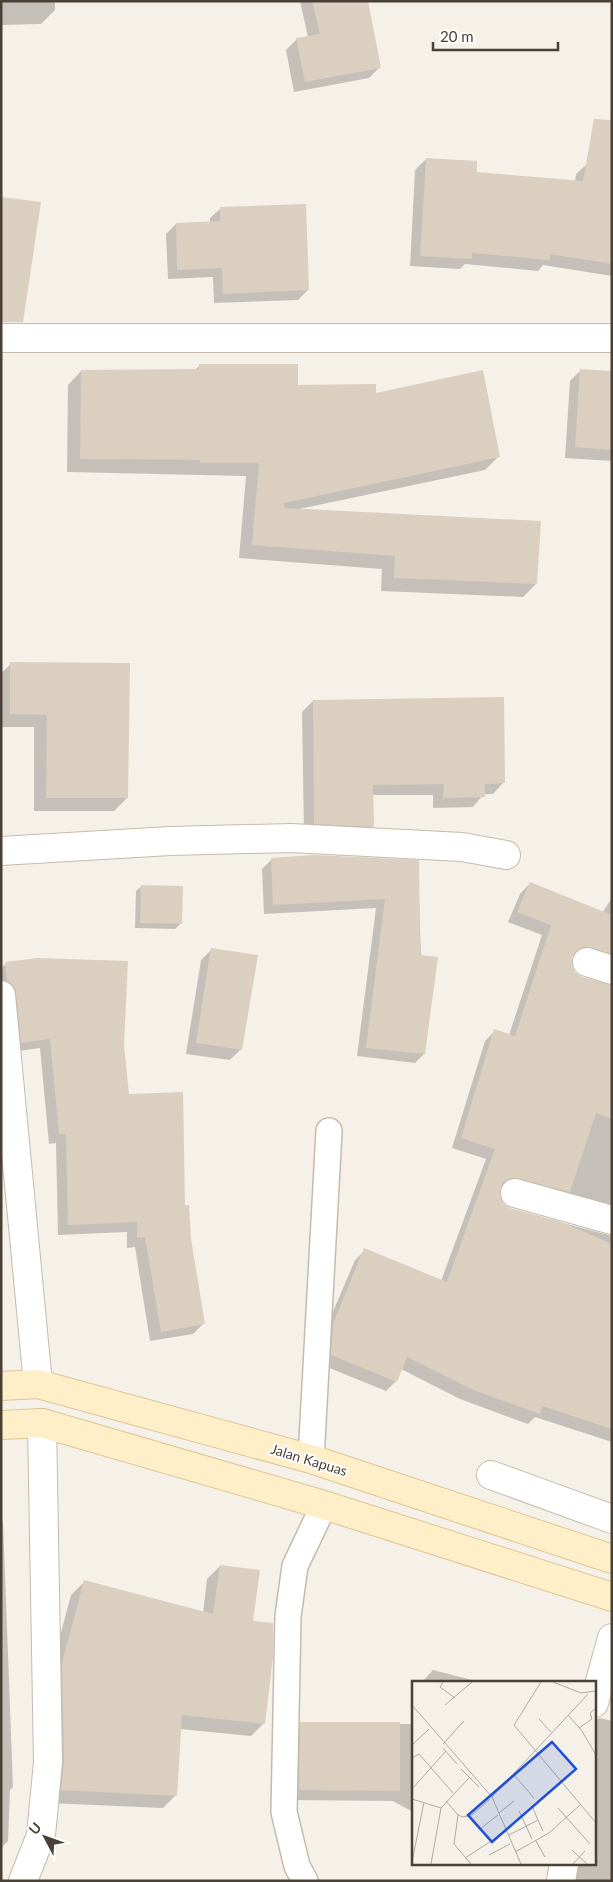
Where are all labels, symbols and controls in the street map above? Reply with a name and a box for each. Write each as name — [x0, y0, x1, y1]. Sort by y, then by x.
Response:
scale bar — [433, 20, 558, 52]
text: 20 m — [440, 27, 474, 45]
street label: Jalan Kapuas — [269, 1440, 349, 1479]
inset map — [412, 1681, 596, 1864]
north arrow — [20, 1812, 70, 1862]
text: U — [25, 1819, 45, 1838]

